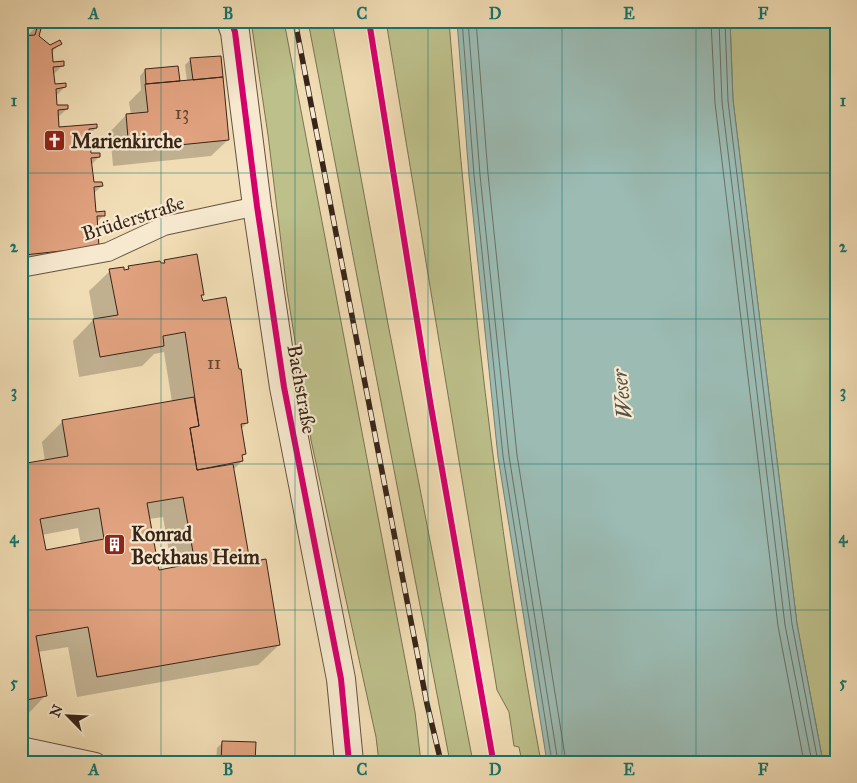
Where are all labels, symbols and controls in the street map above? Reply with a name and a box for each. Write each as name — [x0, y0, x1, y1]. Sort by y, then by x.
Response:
text: A — [88, 4, 100, 23]
text: B — [223, 4, 233, 23]
text: C — [357, 4, 368, 23]
text: D — [489, 4, 502, 23]
text: E — [623, 4, 635, 23]
text: F — [758, 4, 769, 23]
text: 1 — [11, 91, 18, 110]
text: 1 — [840, 91, 847, 110]
house number: 13 — [175, 102, 189, 124]
church icon: Marienkirche — [43, 129, 67, 153]
place label: Marienkirche — [71, 129, 183, 153]
street label: Brüderstraße — [79, 190, 187, 246]
text: 2 — [10, 237, 19, 256]
text: 2 — [839, 237, 848, 256]
street label: Bachstraße — [282, 342, 322, 436]
house number: 11 — [207, 352, 221, 374]
water label: Weser — [606, 366, 638, 420]
text: 3 — [11, 382, 17, 402]
text: 3 — [840, 382, 846, 402]
place label: Konrad Beckhaus Heim — [131, 522, 260, 569]
text: 4 — [10, 528, 20, 548]
text: 4 — [839, 528, 849, 548]
building icon: Konrad Beckhaus Heim — [103, 533, 127, 557]
text: 5 — [10, 673, 18, 692]
text: 5 — [839, 673, 847, 692]
north arrow — [42, 690, 92, 740]
text: N — [46, 702, 67, 720]
text: A — [88, 760, 100, 779]
text: B — [223, 760, 233, 779]
text: C — [357, 760, 368, 779]
text: D — [489, 760, 502, 779]
text: E — [623, 760, 635, 779]
text: F — [758, 760, 769, 779]

